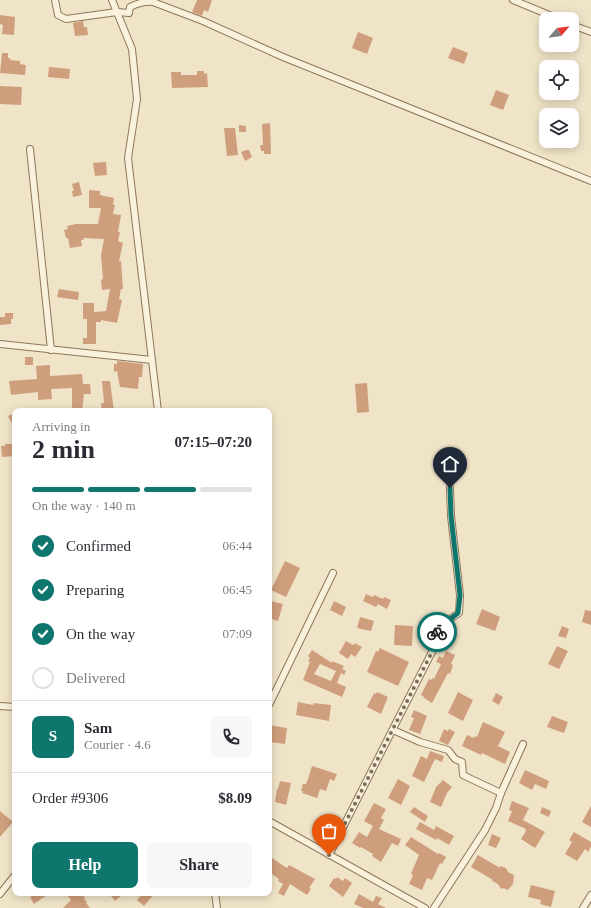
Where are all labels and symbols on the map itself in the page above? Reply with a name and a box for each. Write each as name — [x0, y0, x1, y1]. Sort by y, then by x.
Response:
north arrow — [539, 12, 579, 52]
pin — [433, 447, 467, 488]
courier — [417, 612, 457, 652]
pin — [312, 814, 346, 855]

